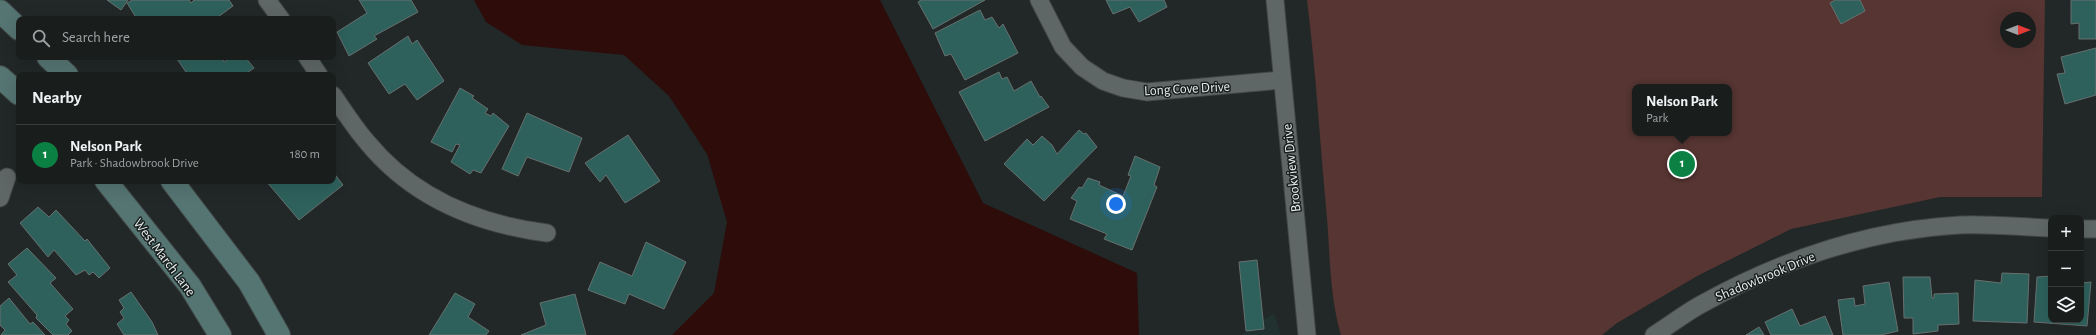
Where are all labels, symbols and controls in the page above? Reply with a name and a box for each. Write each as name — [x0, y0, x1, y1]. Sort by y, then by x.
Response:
north arrow — [2000, 12, 2036, 48]
search box — [16, 16, 336, 60]
icon: search — [30, 27, 52, 49]
text: Search here — [62, 30, 130, 45]
street label: Long Cove Drive — [1144, 80, 1230, 98]
popup — [1632, 84, 1732, 136]
text: Nearby — [32, 89, 82, 106]
text: Nelson Park — [1646, 94, 1718, 109]
text: Park — [1646, 112, 1668, 125]
street label: Brookview Drive — [1280, 123, 1304, 213]
text: Nelson Park — [70, 139, 142, 154]
text: 1 — [43, 148, 47, 161]
text: 180 m — [290, 148, 320, 161]
pin: 1 — [1669, 149, 1695, 179]
text: Park · Shadowbrook Drive — [70, 157, 199, 170]
your location — [1106, 194, 1126, 214]
map controls — [2048, 215, 2084, 323]
button: + — [2048, 215, 2084, 251]
street label: West March Lane — [131, 216, 198, 299]
street label: Shadowbrook Drive — [1714, 250, 1817, 304]
button: − — [2048, 251, 2084, 287]
button: layers — [2048, 287, 2084, 323]

